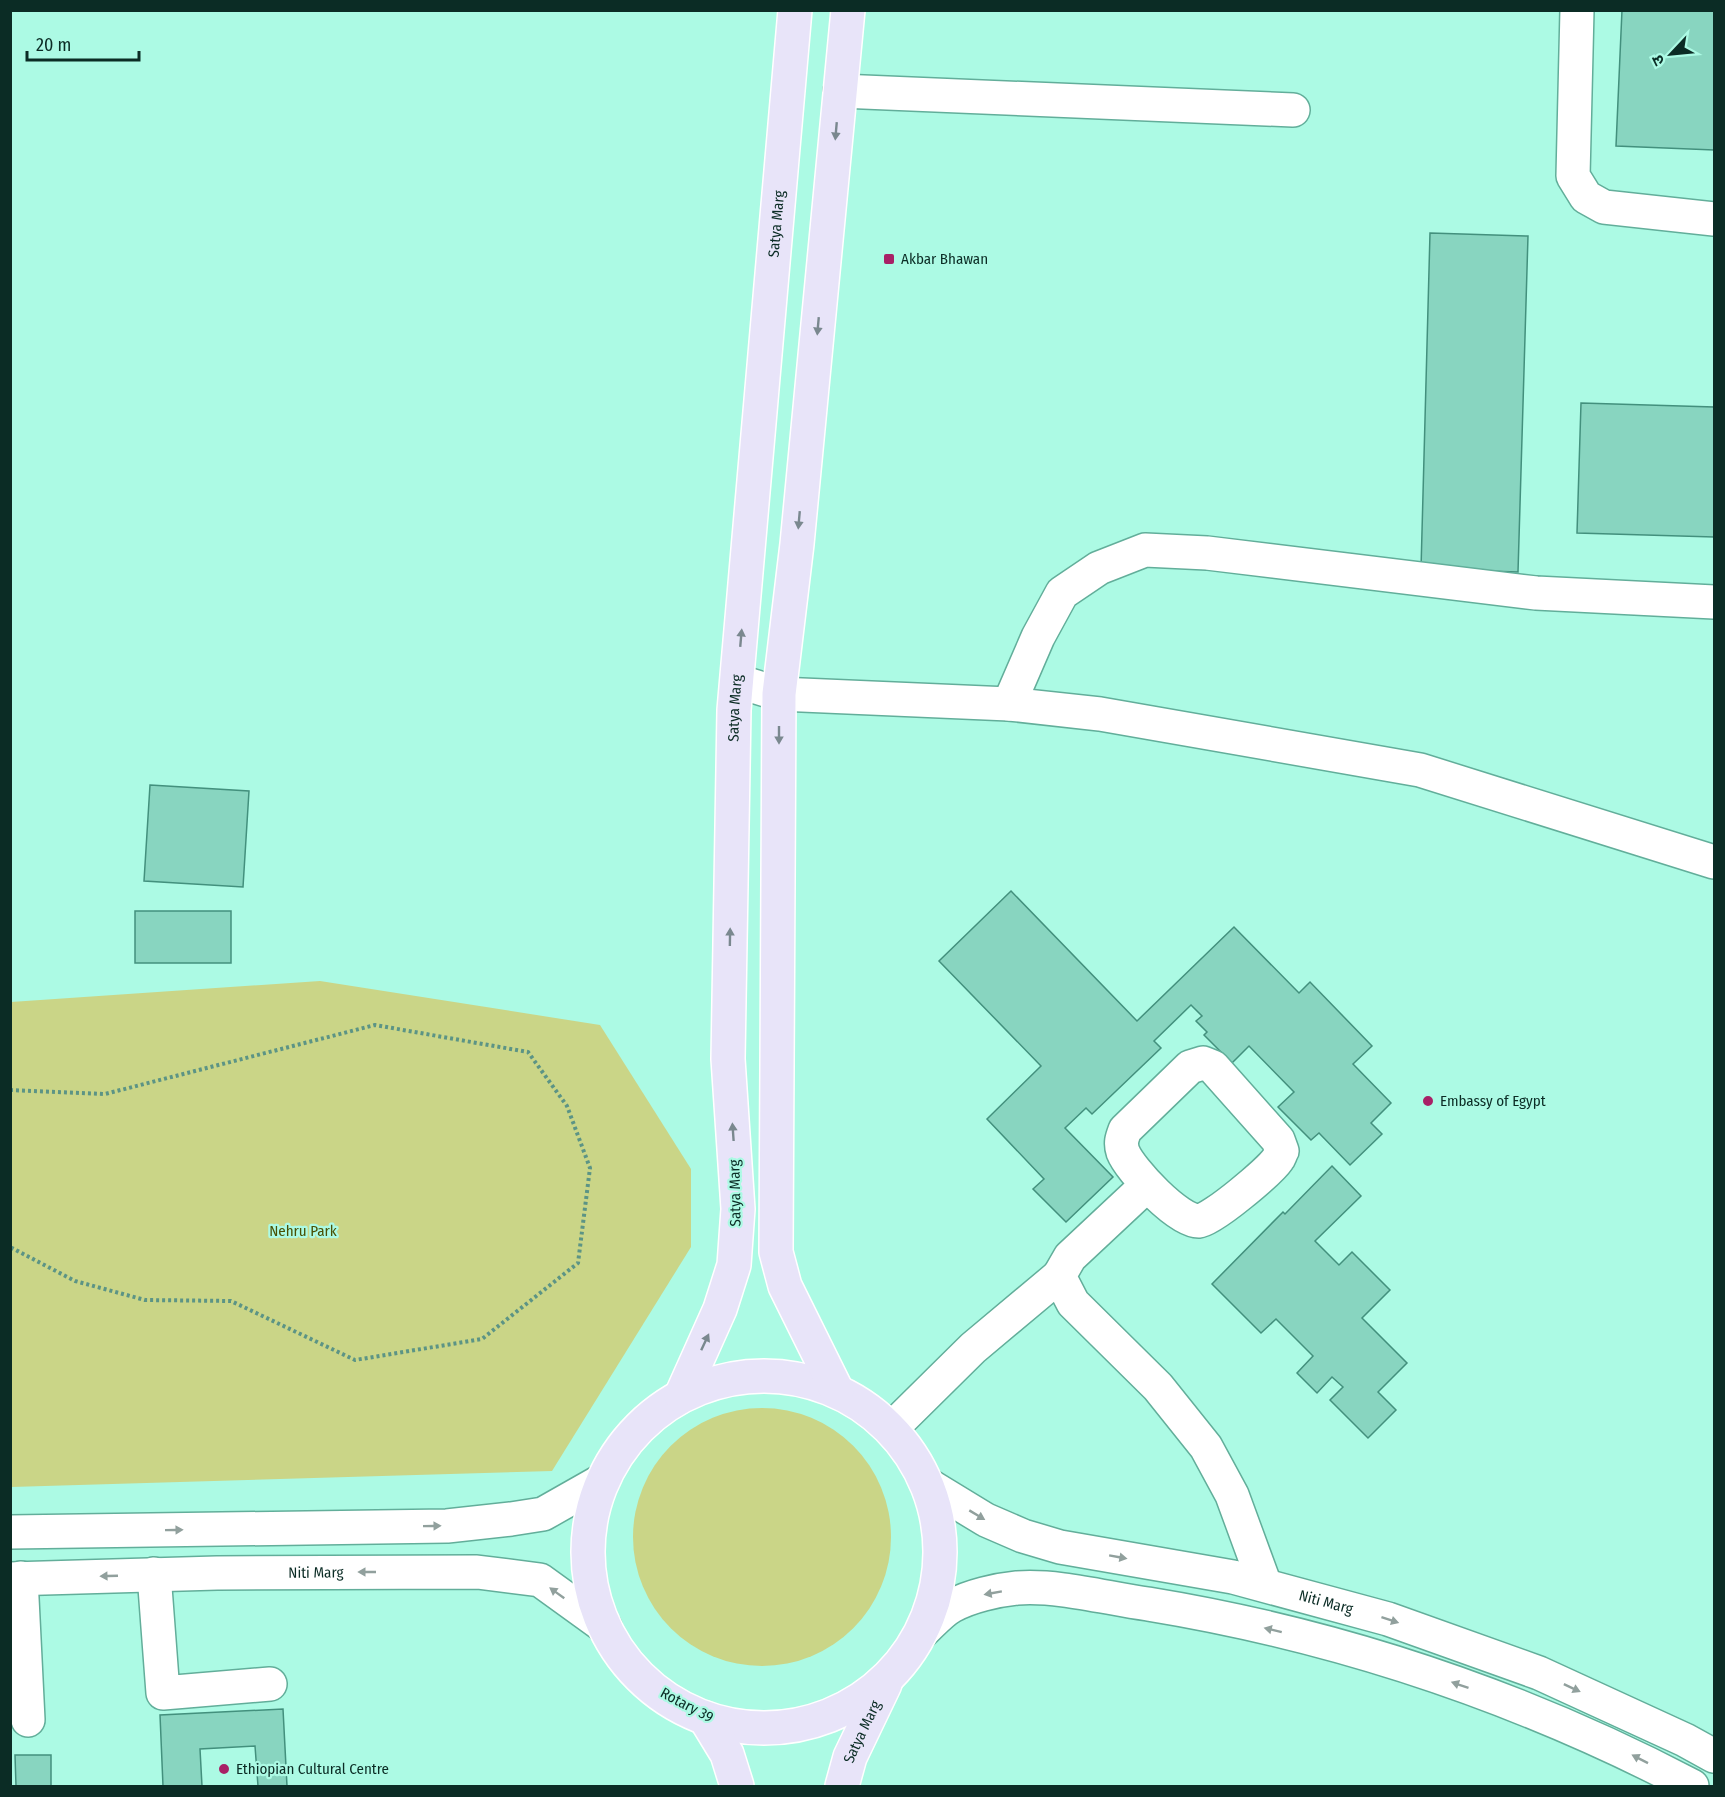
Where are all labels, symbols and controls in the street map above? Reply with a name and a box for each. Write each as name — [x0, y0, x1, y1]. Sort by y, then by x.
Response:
scale bar — [27, 24, 140, 62]
north arrow — [1641, 24, 1701, 84]
text: 20 m — [36, 34, 71, 56]
text: उ — [1647, 51, 1669, 69]
one-way arrow — [831, 122, 841, 141]
street label: Satya Marg — [764, 190, 788, 258]
place label: Akbar Bhawan — [901, 250, 988, 268]
marker: Akbar Bhawan — [882, 252, 896, 266]
one-way arrow — [813, 316, 823, 335]
one-way arrow — [794, 510, 804, 529]
one-way arrow — [736, 628, 746, 647]
street label: Satya Marg — [724, 674, 746, 742]
one-way arrow — [774, 725, 784, 744]
one-way arrow — [725, 928, 735, 947]
place label: Embassy of Egypt — [1440, 1092, 1546, 1110]
marker: Embassy of Egypt — [1421, 1094, 1435, 1108]
one-way arrow — [728, 1123, 737, 1142]
street label: Satya Marg — [725, 1159, 745, 1227]
park label: Nehru Park — [269, 1222, 337, 1240]
one-way arrow — [700, 1333, 710, 1351]
one-way arrow — [969, 1509, 985, 1520]
one-way arrow — [422, 1521, 441, 1531]
one-way arrow — [164, 1525, 183, 1535]
one-way arrow — [1109, 1553, 1128, 1562]
street label: Niti Marg — [288, 1564, 344, 1582]
one-way arrow — [357, 1567, 376, 1577]
one-way arrow — [99, 1571, 118, 1580]
street label: Niti Marg — [1297, 1586, 1355, 1618]
one-way arrow — [550, 1587, 565, 1599]
one-way arrow — [983, 1589, 1002, 1598]
one-way arrow — [1381, 1615, 1399, 1625]
one-way arrow — [1264, 1624, 1282, 1634]
one-way arrow — [1451, 1680, 1469, 1689]
one-way arrow — [1564, 1683, 1582, 1693]
street label: Rotary 39 — [657, 1684, 717, 1726]
street label: Satya Marg — [840, 1698, 885, 1765]
one-way arrow — [1632, 1754, 1649, 1764]
place label: Ethiopian Cultural Centre — [236, 1760, 389, 1778]
marker: Ethiopian Cultural Centre — [217, 1762, 231, 1776]

